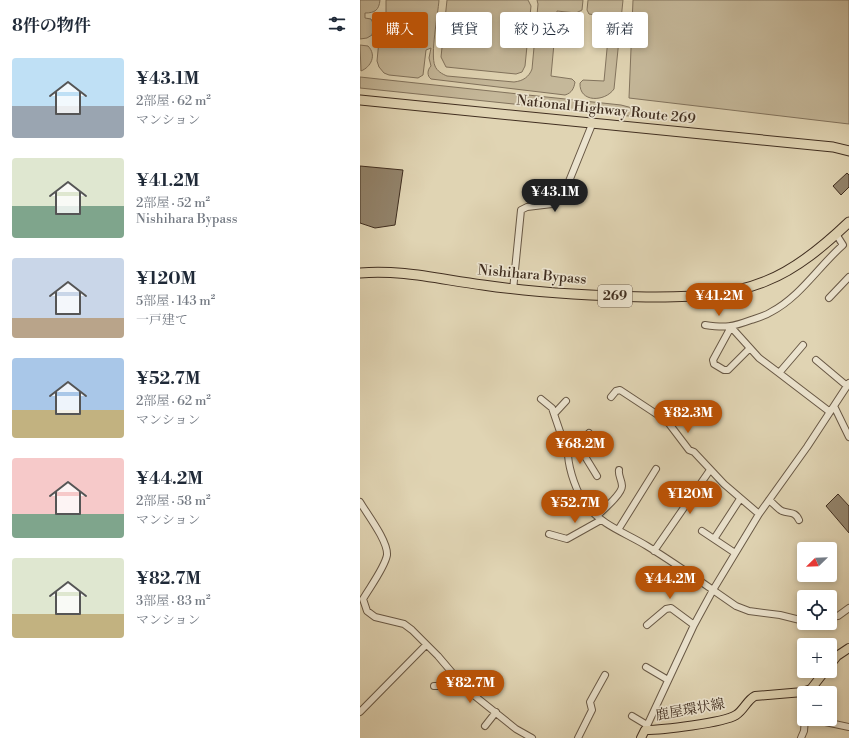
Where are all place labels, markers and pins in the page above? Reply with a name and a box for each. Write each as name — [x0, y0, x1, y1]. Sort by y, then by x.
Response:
pin: ¥43.1M — [522, 179, 588, 213]
pin: ¥41.2M — [686, 283, 752, 317]
pin: ¥82.3M — [655, 400, 721, 434]
pin: ¥68.2M — [547, 431, 613, 465]
pin: ¥120M — [662, 481, 718, 515]
pin: ¥52.7M — [542, 490, 608, 524]
pin: ¥44.2M — [637, 566, 703, 600]
pin: ¥82.7M — [437, 670, 503, 704]

